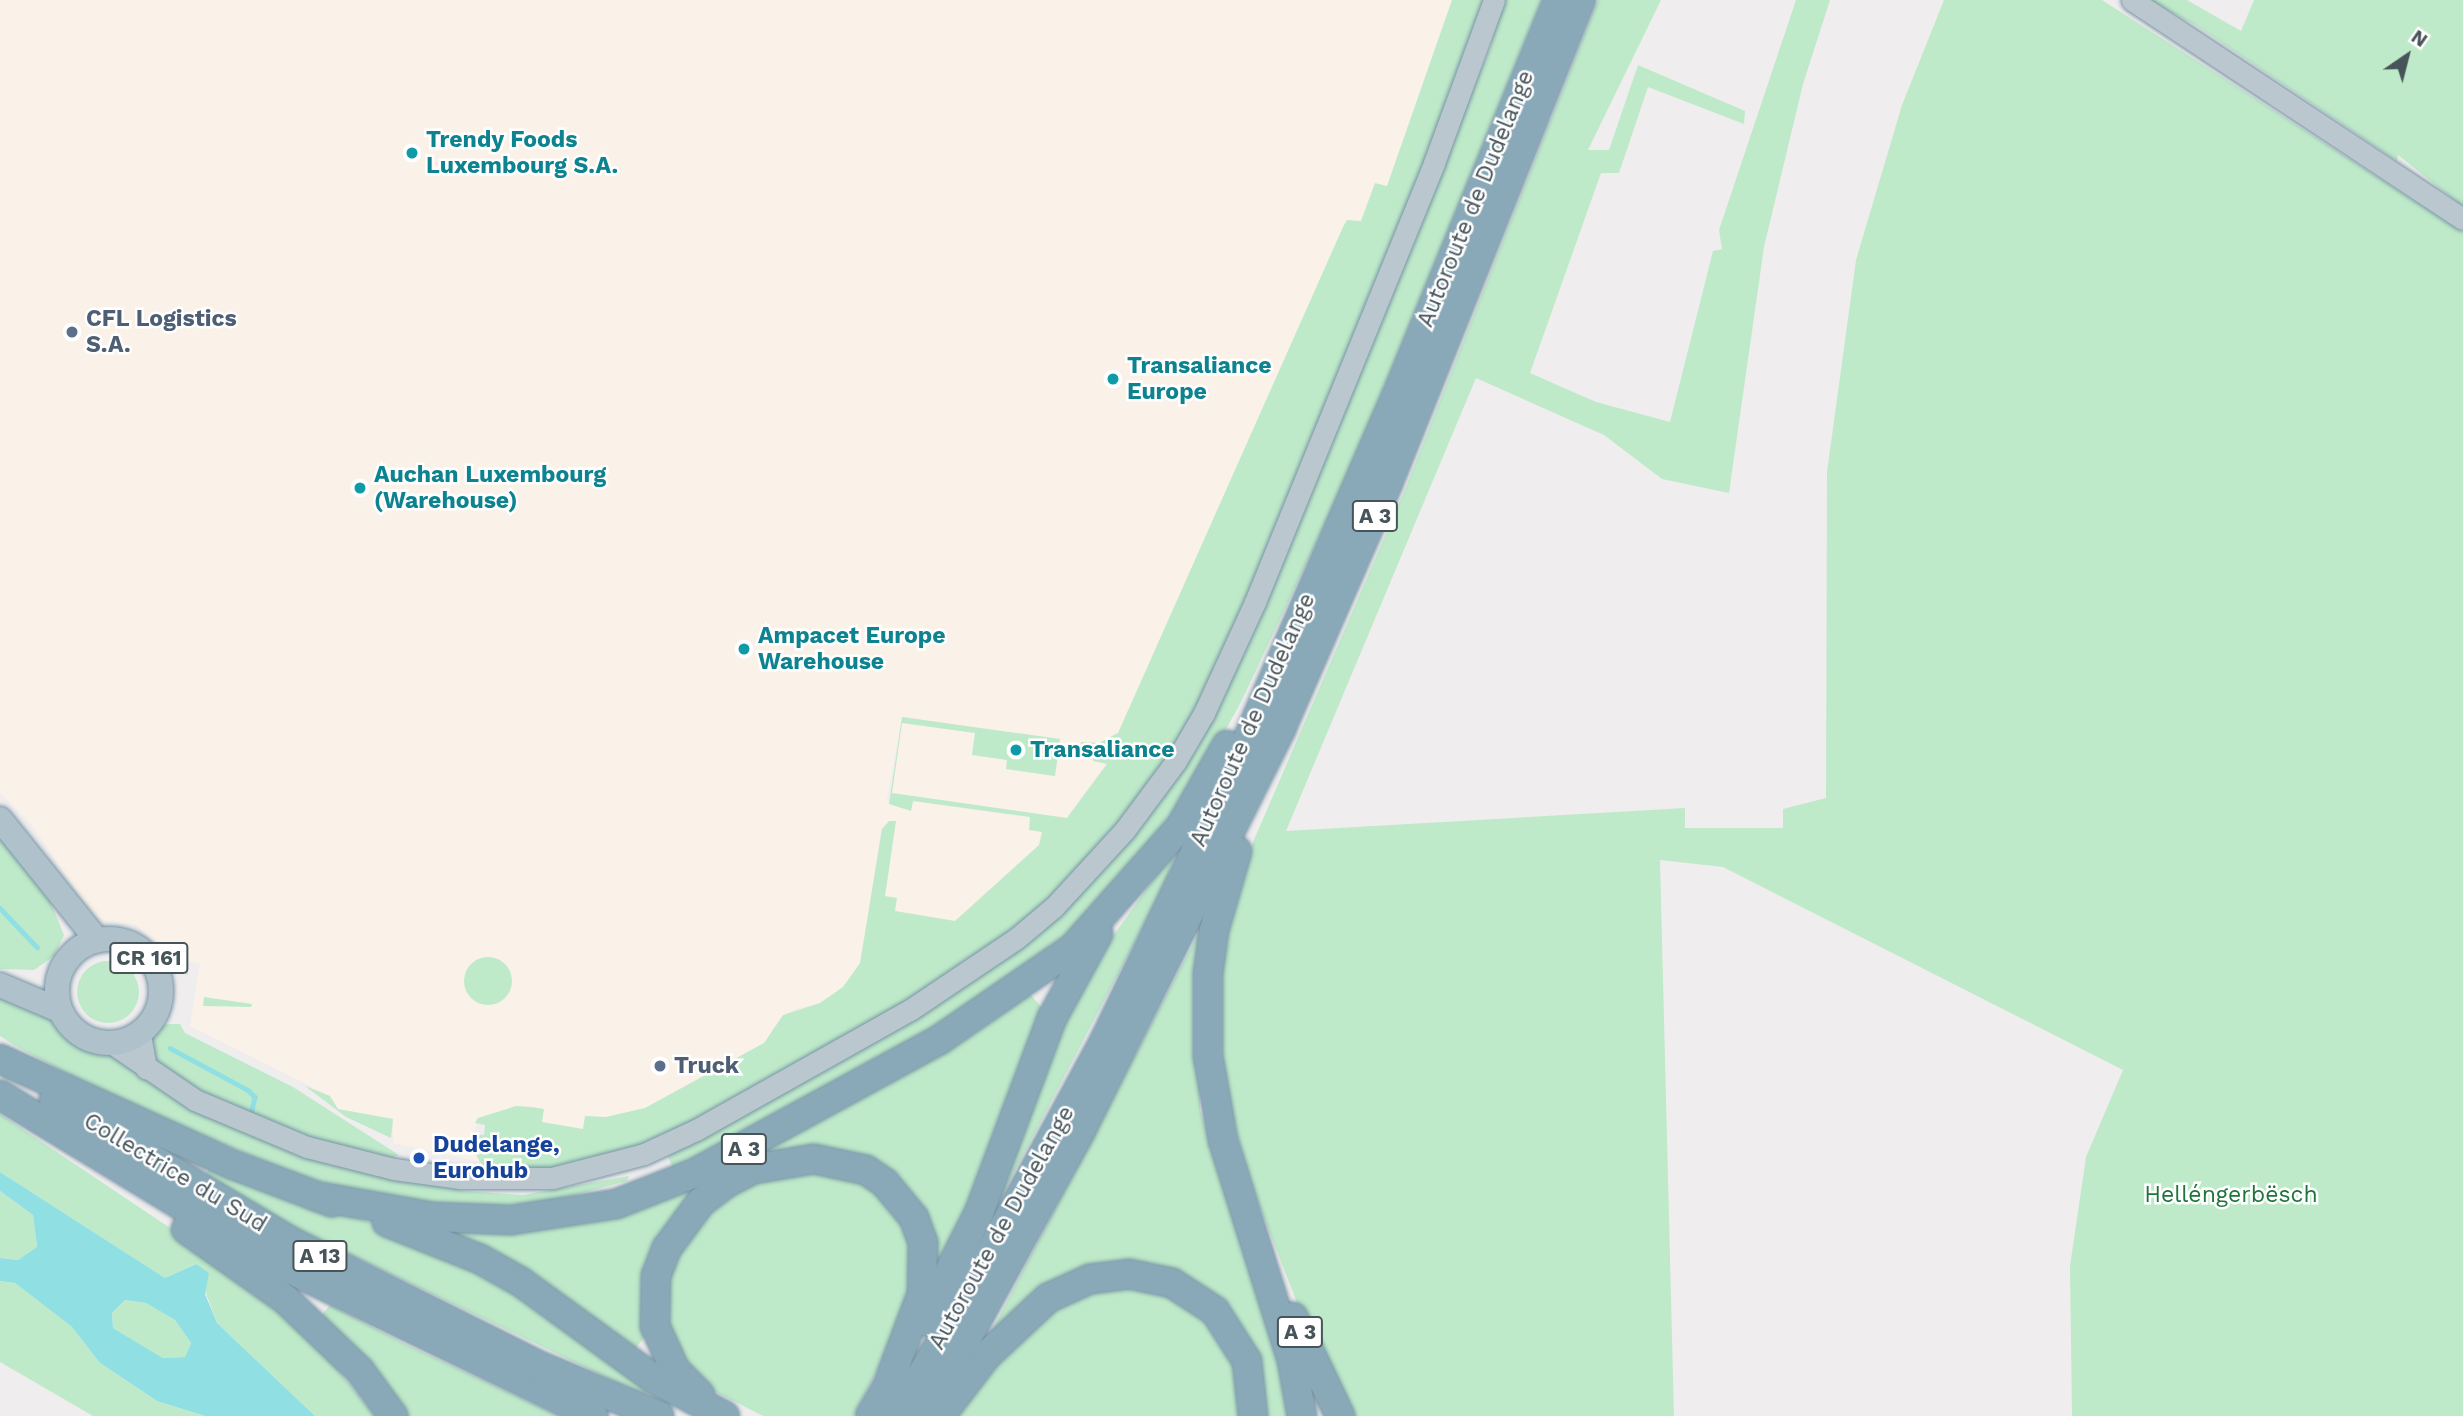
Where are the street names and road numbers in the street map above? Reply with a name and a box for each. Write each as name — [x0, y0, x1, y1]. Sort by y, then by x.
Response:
street label: Autoroute de Dudelange — [1412, 67, 1540, 331]
road number: A 3 — [1350, 498, 1400, 534]
street label: Autoroute de Dudelange — [1185, 589, 1321, 851]
road number: CR 161 — [109, 940, 189, 976]
street label: Autoroute de Dudelange — [923, 1101, 1081, 1355]
street label: Collectrice du Sud — [78, 1107, 272, 1239]
road number: A 3 — [720, 1132, 768, 1166]
road number: A 13 — [292, 1238, 348, 1274]
road number: A 3 — [1276, 1314, 1324, 1350]

